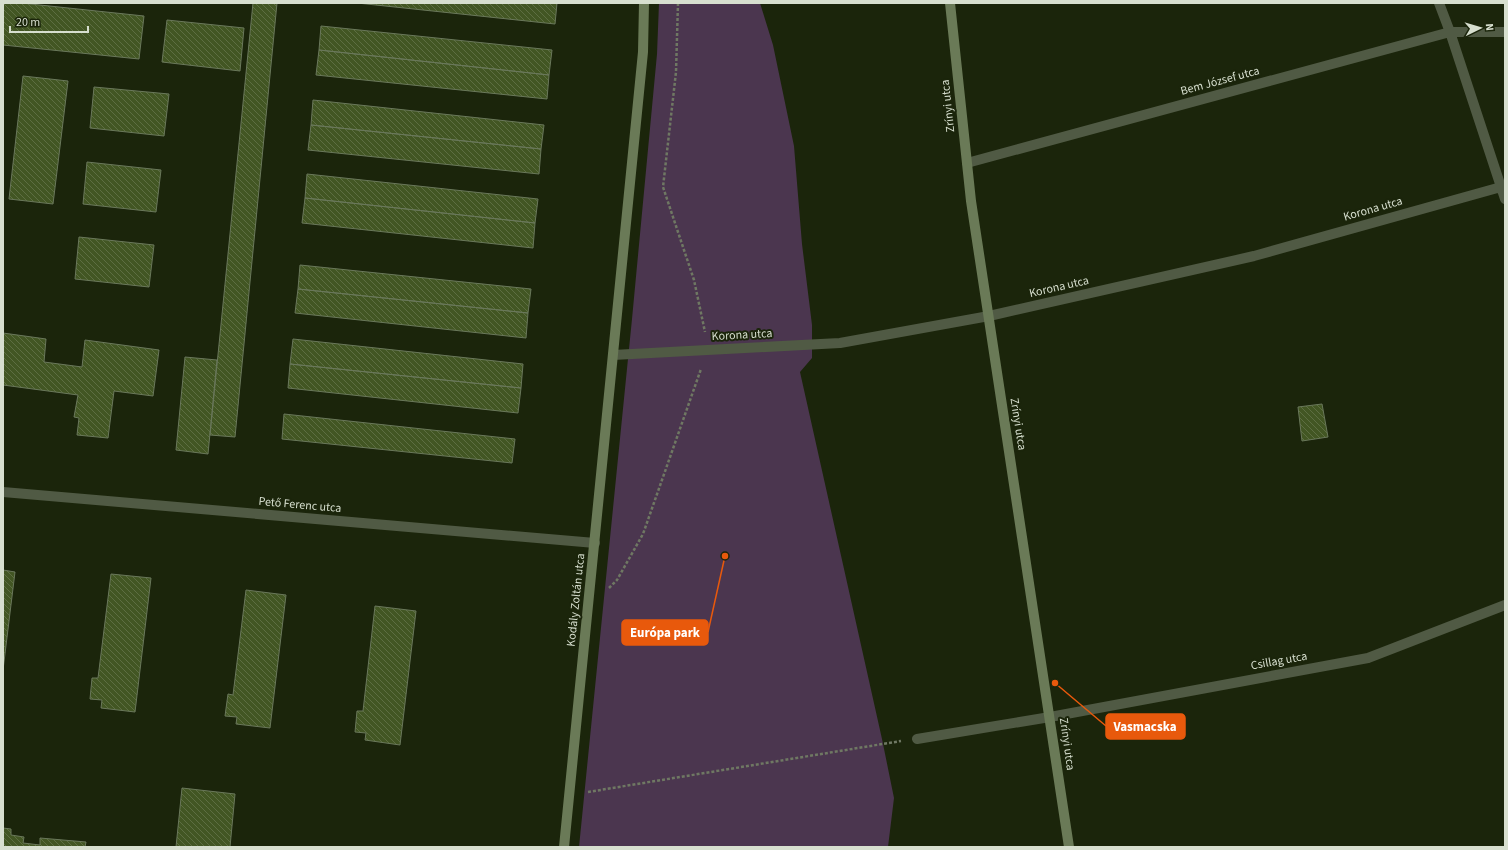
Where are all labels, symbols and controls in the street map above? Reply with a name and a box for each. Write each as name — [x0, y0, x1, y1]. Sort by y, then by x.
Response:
scale bar — [10, 8, 88, 34]
north arrow — [1460, 8, 1500, 48]
text: 20 m — [16, 14, 40, 31]
text: N — [1482, 23, 1497, 31]
street label: Bem József utca — [1179, 62, 1261, 100]
street label: Zrínyi utca — [937, 79, 959, 133]
street label: Korona utca — [1341, 192, 1405, 226]
street label: Korona utca — [1027, 272, 1091, 302]
street label: Korona utca — [711, 325, 773, 345]
street label: Zrínyi utca — [1005, 397, 1031, 451]
street label: Pető Ferenc utca — [258, 493, 342, 517]
street label: Kodály Zoltán utca — [563, 553, 589, 647]
callout: Európa park — [622, 620, 708, 645]
text: Európa park — [630, 624, 701, 642]
street label: Csillag utca — [1249, 648, 1309, 674]
callout: Vasmacska — [1106, 714, 1185, 739]
street label: Zrínyi utca — [1055, 717, 1079, 771]
text: Vasmacska — [1112, 718, 1177, 736]

